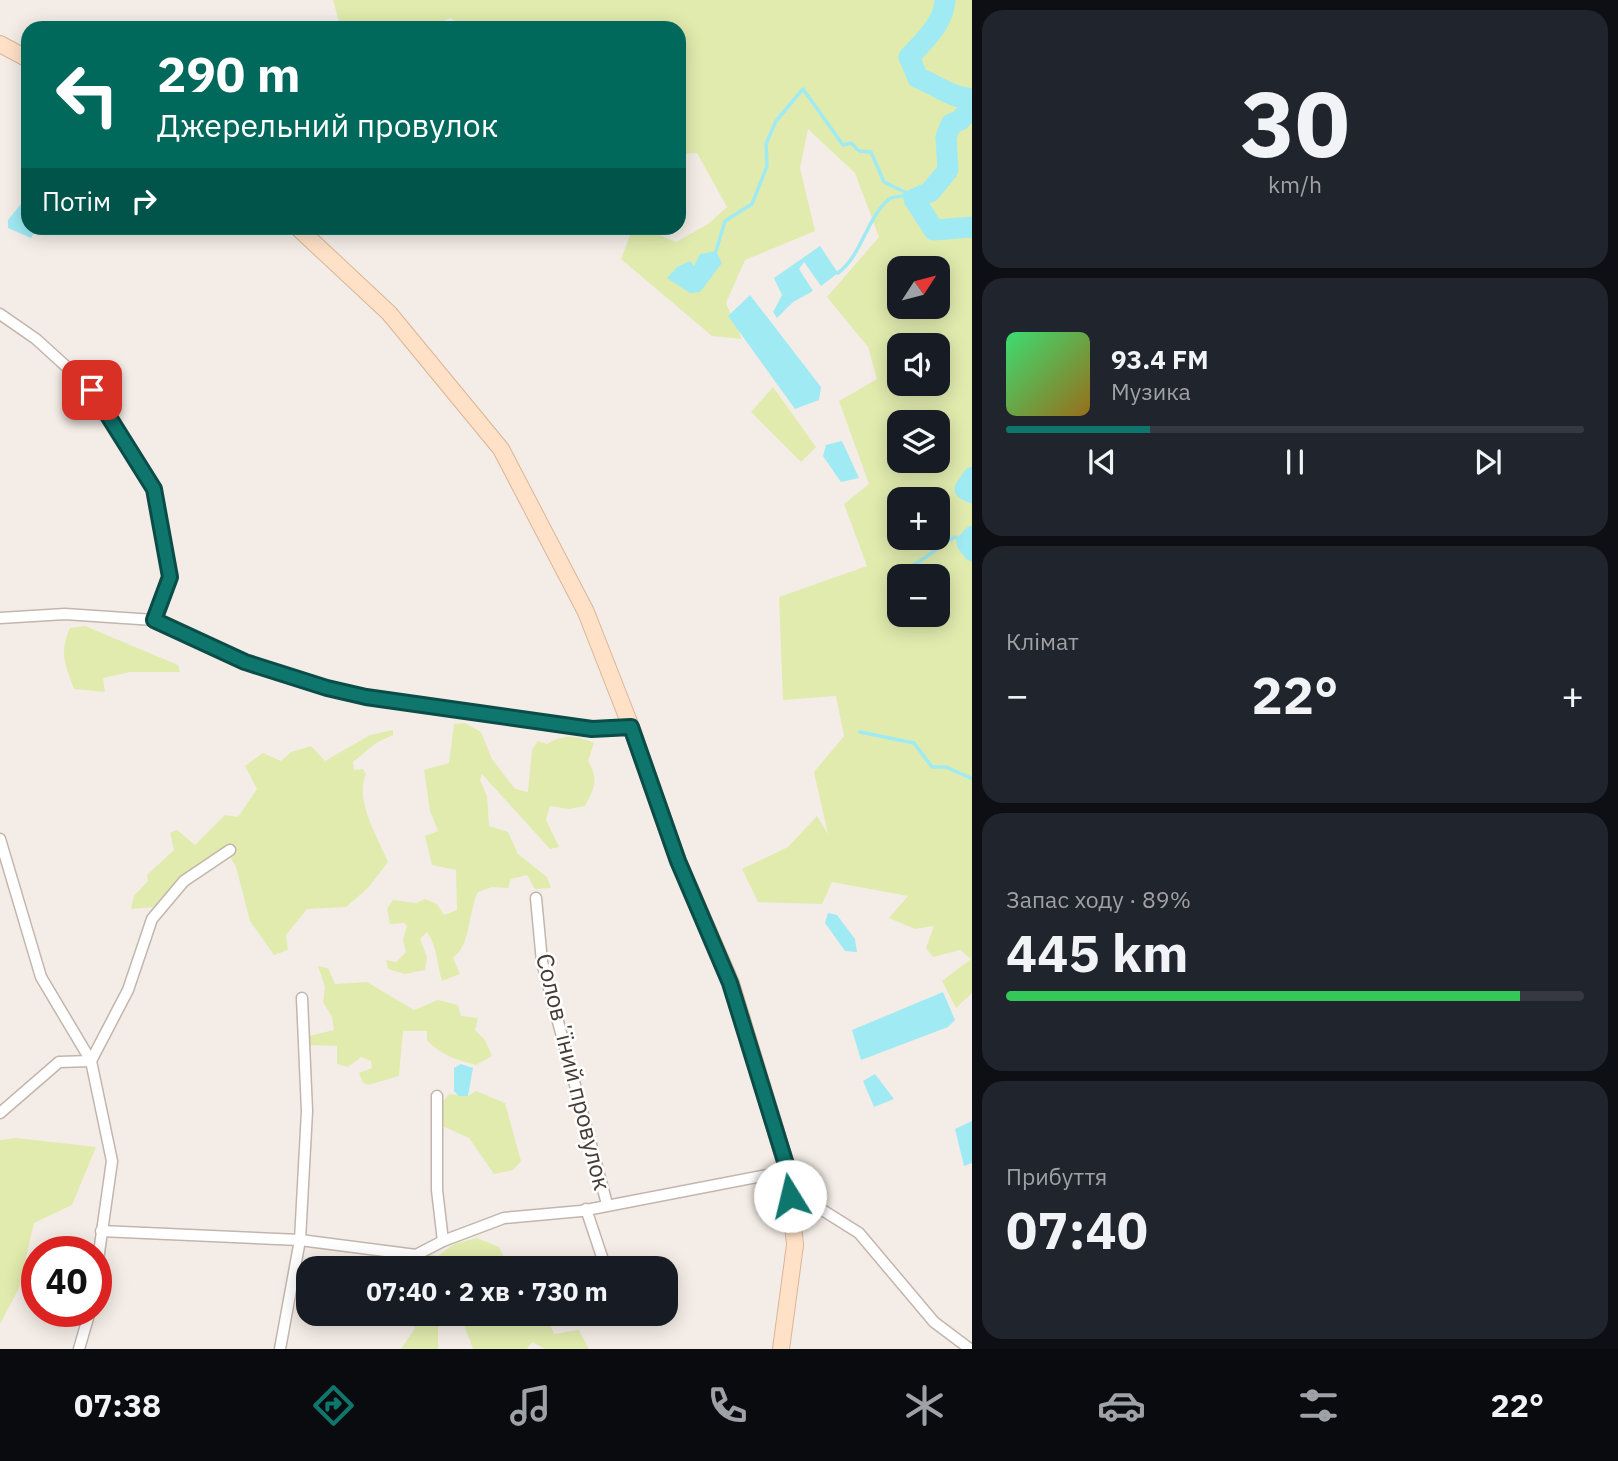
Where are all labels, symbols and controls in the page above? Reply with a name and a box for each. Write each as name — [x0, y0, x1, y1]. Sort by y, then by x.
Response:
text: 290 m — [157, 42, 301, 105]
icon: left — [42, 49, 133, 140]
text: 30 — [1240, 64, 1350, 182]
text: Джерельний провулок — [157, 104, 498, 146]
text: km/h — [1268, 169, 1322, 199]
icon: right — [125, 182, 163, 220]
text: Потім — [42, 184, 111, 218]
north arrow — [887, 256, 950, 318]
map controls — [887, 256, 950, 627]
button: sound — [887, 333, 950, 396]
text: 93.4 FM — [1111, 342, 1209, 376]
pin — [62, 360, 122, 420]
icon: arrive — [73, 371, 111, 409]
text: Музика — [1111, 376, 1191, 406]
button: layers — [887, 410, 950, 473]
icon: previous — [1083, 443, 1121, 481]
icon: pause — [1276, 443, 1314, 481]
icon: next — [1469, 443, 1507, 481]
button: + — [887, 487, 950, 550]
button: − — [887, 564, 950, 627]
text: Клімат — [1006, 626, 1079, 656]
text: 22° — [1252, 661, 1338, 728]
text: − — [1006, 670, 1029, 719]
text: + — [1561, 670, 1584, 719]
text: Запас ходу · 89% — [1006, 884, 1191, 914]
text: 445 km — [1006, 919, 1188, 986]
street label: Соловʼїний провулок — [529, 950, 619, 1194]
position arrow — [753, 1159, 827, 1233]
text: Прибуття — [1006, 1161, 1107, 1191]
text: 07:40 — [1006, 1196, 1148, 1263]
speed limit sign: 40 — [21, 1236, 112, 1327]
text: 07:40 · 2 хв · 730 m — [366, 1274, 608, 1308]
icon: directions — [309, 1381, 358, 1430]
icon: music — [506, 1381, 555, 1430]
icon: phone — [703, 1381, 752, 1430]
icon: climate — [900, 1381, 949, 1430]
icon: car — [1097, 1381, 1146, 1430]
icon: filters — [1294, 1381, 1343, 1430]
text: 07:38 — [74, 1384, 161, 1426]
text: 22° — [1491, 1384, 1544, 1426]

